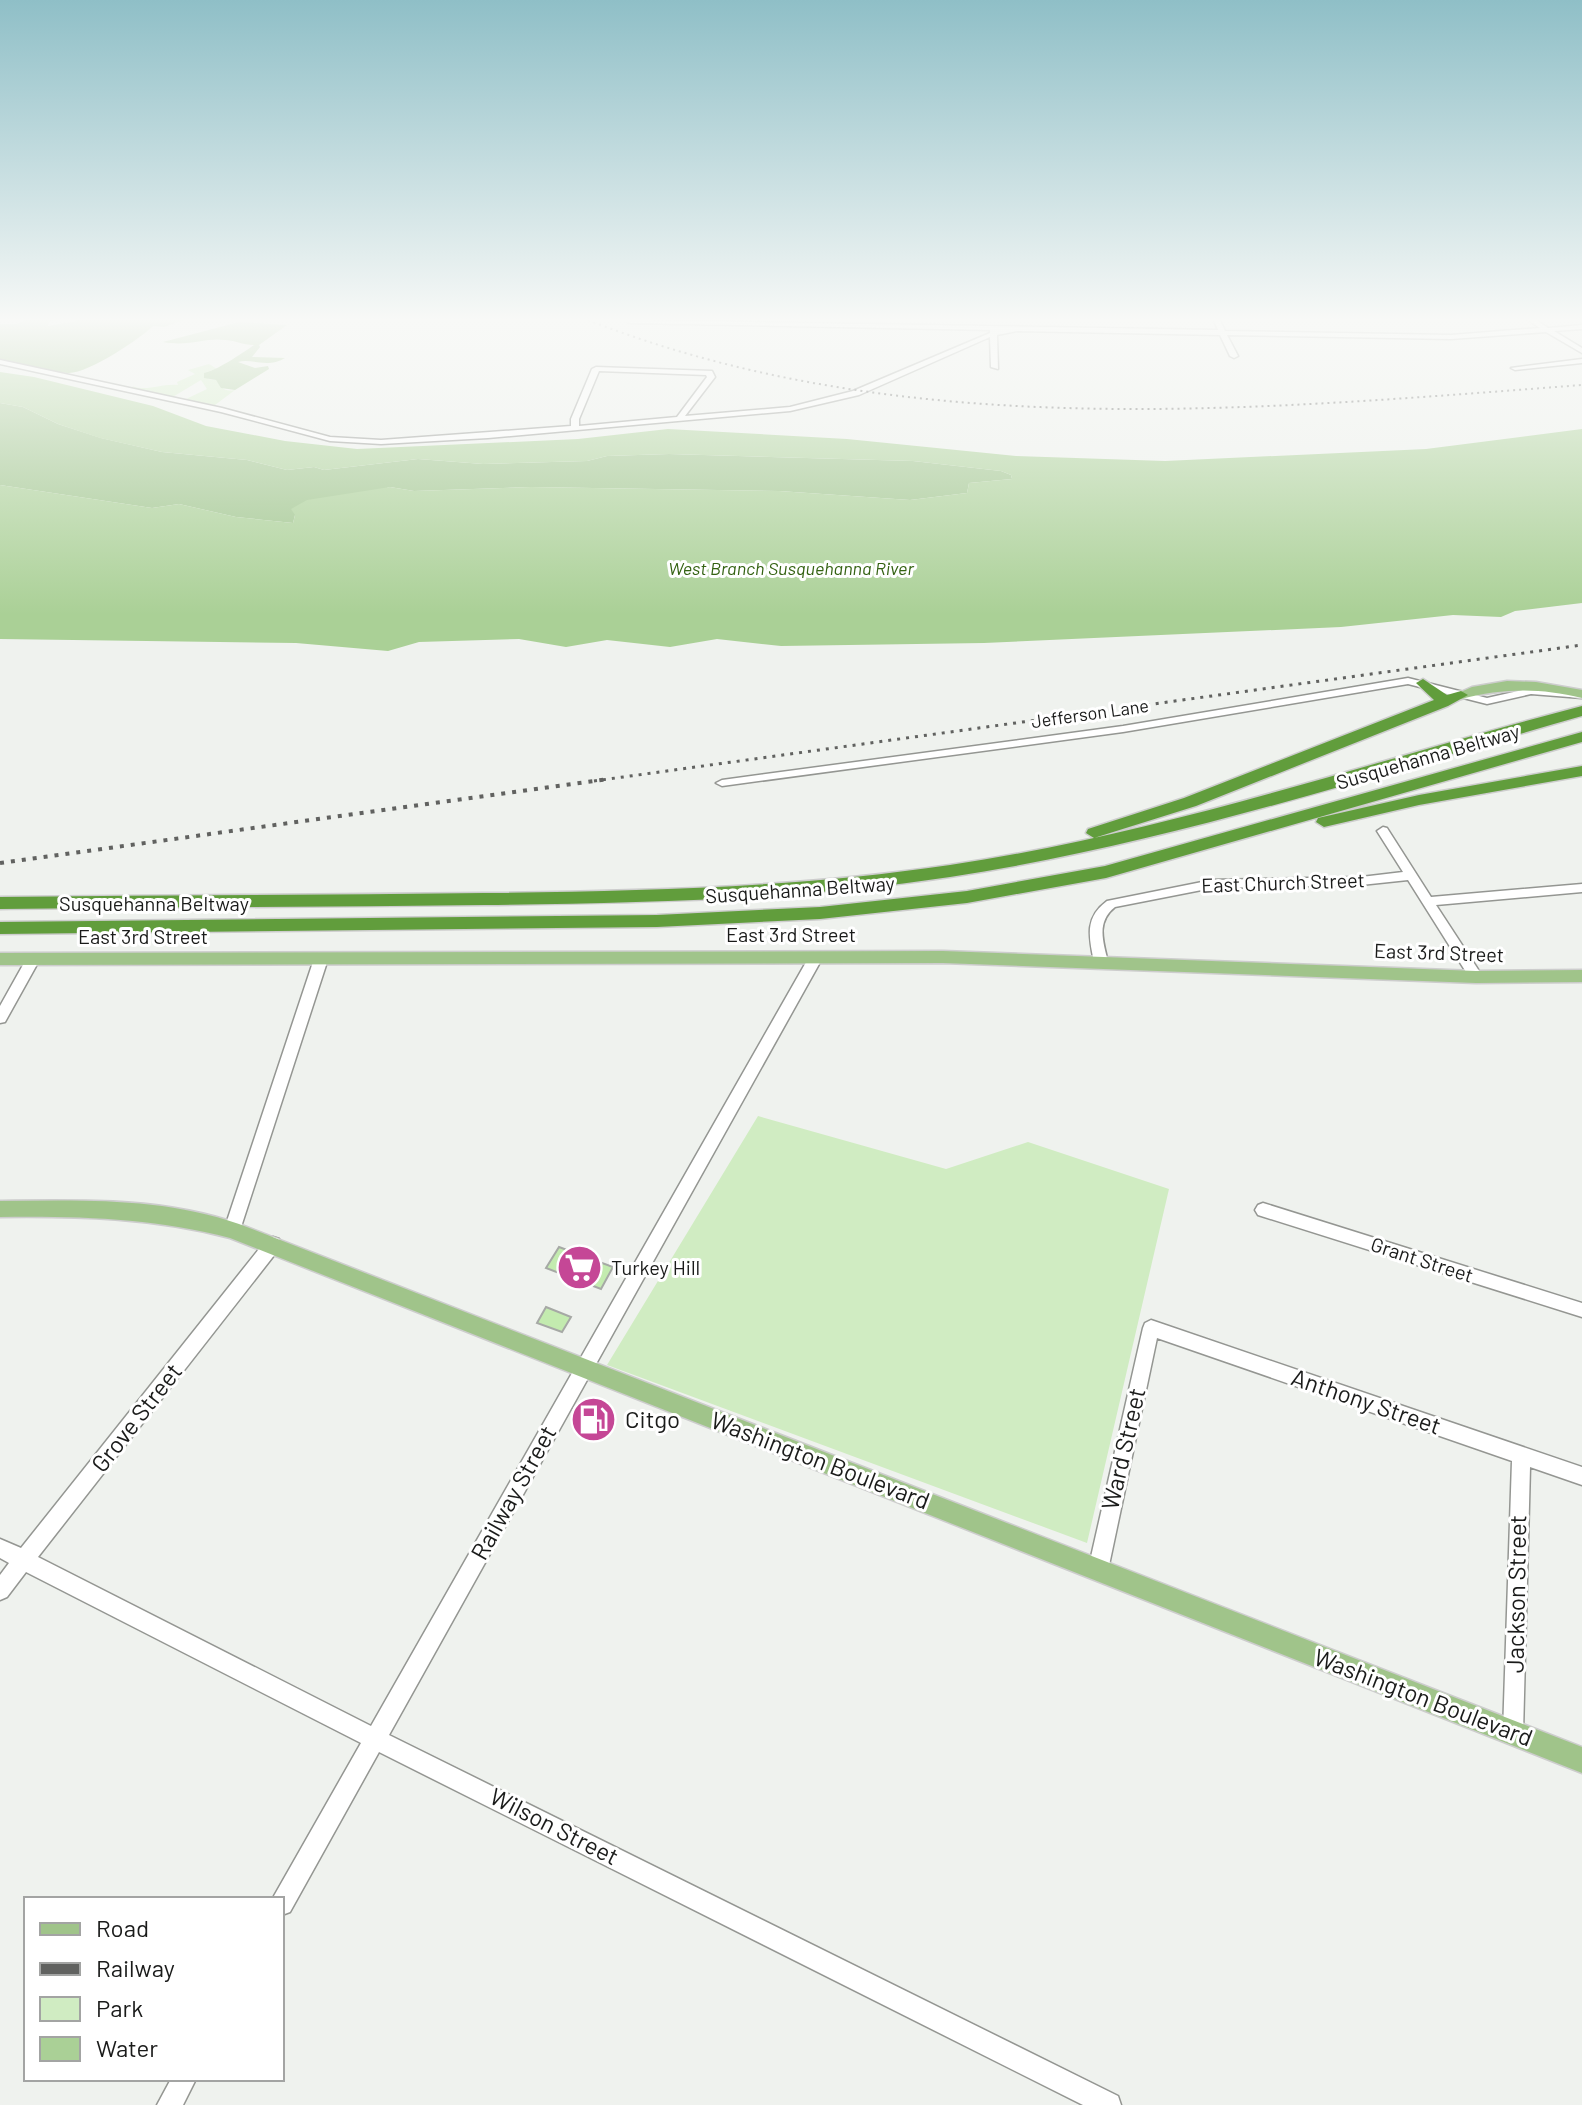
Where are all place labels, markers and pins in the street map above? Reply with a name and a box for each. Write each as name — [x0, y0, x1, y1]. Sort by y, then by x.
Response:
supermarket icon: Turkey Hill — [556, 1244, 604, 1292]
place label: Turkey Hill — [611, 1255, 700, 1279]
fuel station icon: Citgo — [570, 1396, 618, 1444]
place label: Citgo — [625, 1404, 680, 1433]

